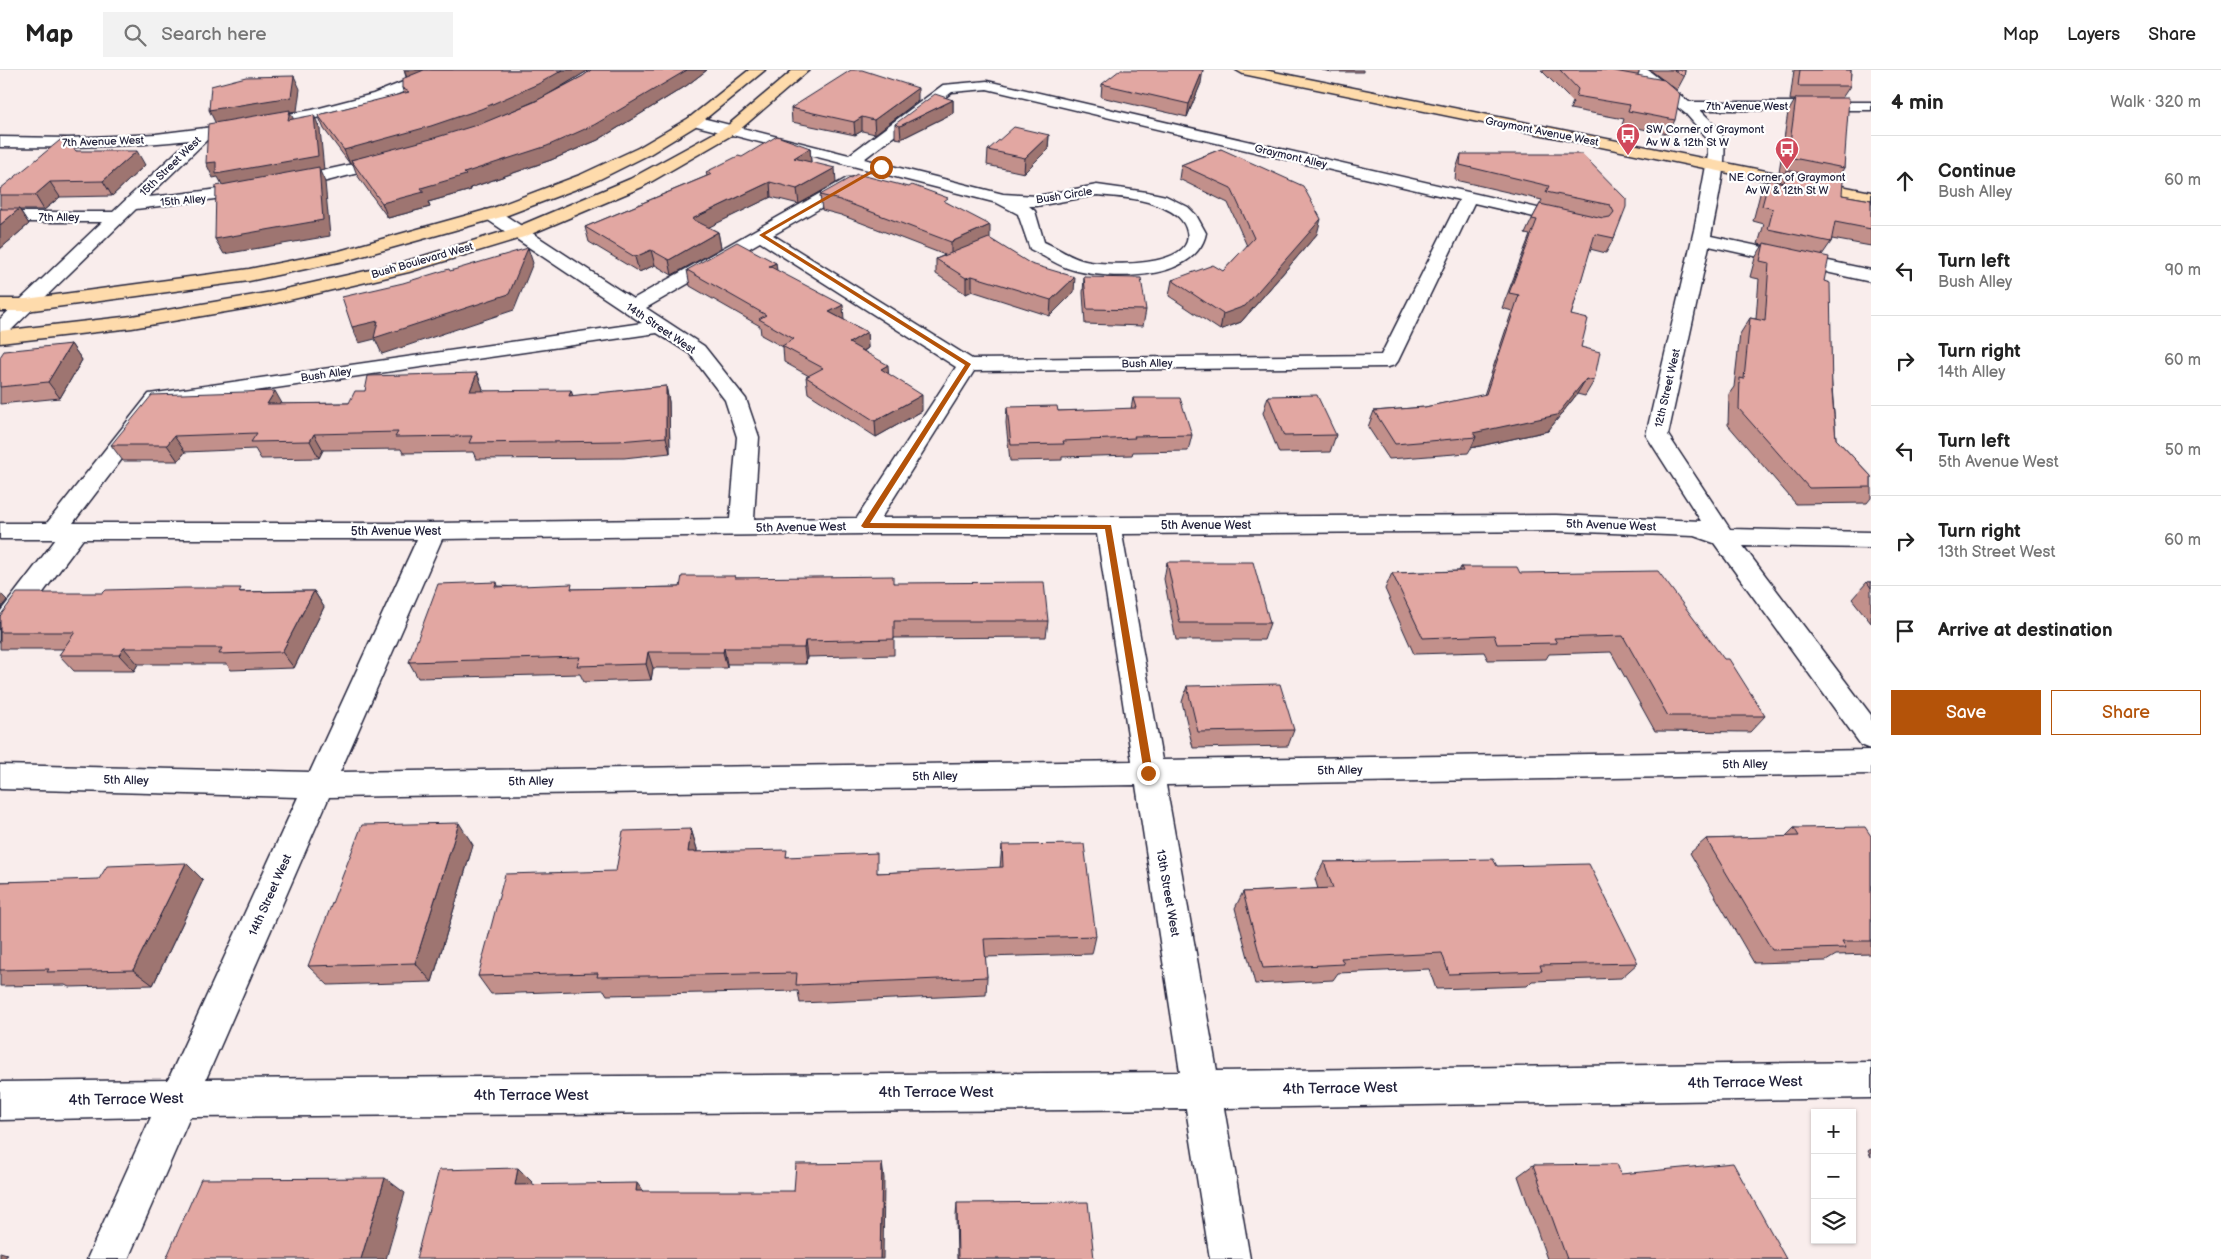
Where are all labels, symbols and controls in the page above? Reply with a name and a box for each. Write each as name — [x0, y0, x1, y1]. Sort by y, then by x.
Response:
search box — [103, 12, 453, 57]
text: Map — [25, 20, 73, 49]
icon: search — [121, 21, 149, 49]
text: Search here — [161, 23, 267, 46]
text: Map — [2003, 24, 2039, 45]
text: Layers — [2067, 24, 2120, 45]
text: Share — [2148, 24, 2196, 45]
text: 4 min — [1891, 90, 1944, 115]
text: Walk · 320 m — [2110, 93, 2201, 112]
street label: 7th Avenue West — [1706, 100, 1789, 113]
street label: Graymont Avenue West — [1484, 114, 1600, 149]
bus stop icon: SW Corner of Graymont Av W & 12th St W — [1615, 122, 1641, 156]
place label: SW Corner of Graymont Av W & 12th St W — [1646, 123, 1765, 149]
street label: 15th Street West — [137, 133, 204, 199]
street label: 7th Avenue West — [62, 134, 145, 149]
bus stop icon: NE Corner of Graymont Av W & 12th St W — [1774, 136, 1800, 170]
street label: Graymont Alley — [1253, 142, 1328, 171]
route start — [870, 156, 893, 179]
text: Continue — [1938, 160, 2016, 183]
icon: ahead — [1891, 167, 1919, 195]
place label: NE Corner of Graymont Av W & 12th St W — [1729, 171, 1846, 197]
text: 60 m — [2164, 171, 2201, 190]
text: Bush Alley — [1938, 183, 2012, 202]
street label: Bush Circle — [1035, 185, 1094, 206]
street label: 15th Alley — [160, 192, 207, 209]
street label: 7th Alley — [39, 211, 79, 224]
street label: Bush Boulevard West — [370, 240, 475, 281]
text: Turn left — [1938, 250, 2010, 273]
icon: left — [1891, 257, 1919, 285]
text: 90 m — [2165, 261, 2201, 280]
text: Bush Alley — [1938, 273, 2012, 292]
street label: 14th Street West — [624, 300, 698, 357]
text: Turn right — [1938, 340, 2021, 363]
street label: 12th Street West — [1652, 347, 1683, 429]
icon: right — [1891, 347, 1919, 375]
text: 60 m — [2164, 351, 2201, 370]
street label: Bush Alley — [1121, 357, 1173, 370]
text: 14th Alley — [1938, 363, 2005, 382]
street label: Bush Alley — [300, 365, 352, 384]
text: Turn left — [1938, 430, 2010, 453]
icon: left — [1891, 437, 1919, 465]
text: 50 m — [2165, 441, 2201, 460]
text: 5th Avenue West — [1938, 453, 2059, 472]
street label: 5th Avenue West — [1566, 516, 1657, 535]
street label: 5th Avenue West — [1161, 518, 1252, 533]
street label: 5th Avenue West — [756, 519, 847, 536]
text: Turn right — [1938, 520, 2021, 543]
street label: 5th Avenue West — [351, 524, 442, 539]
icon: right — [1891, 527, 1919, 555]
text: 60 m — [2164, 531, 2201, 550]
text: 13th Street West — [1938, 543, 2055, 562]
icon: arrive — [1891, 617, 1919, 645]
text: Arrive at destination — [1938, 619, 2113, 642]
button: Save — [1891, 690, 2041, 735]
button: Share — [2051, 690, 2201, 735]
street label: 5th Alley — [1722, 757, 1768, 772]
route end — [1137, 762, 1160, 785]
street label: 5th Alley — [1317, 763, 1363, 778]
street label: 5th Alley — [912, 769, 958, 784]
street label: 5th Alley — [103, 773, 149, 788]
street label: 5th Alley — [508, 774, 554, 789]
street label: 13th Street West — [1152, 848, 1183, 938]
street label: 14th Street West — [246, 852, 295, 938]
street label: 4th Terrace West — [1687, 1072, 1803, 1093]
street label: 4th Terrace West — [1282, 1078, 1398, 1099]
street label: 4th Terrace West — [878, 1083, 994, 1102]
street label: 4th Terrace West — [473, 1086, 589, 1105]
street label: 4th Terrace West — [68, 1089, 184, 1110]
map controls — [1811, 1109, 1856, 1244]
button: + — [1811, 1109, 1856, 1154]
button: − — [1811, 1154, 1856, 1199]
button: layers — [1811, 1199, 1856, 1244]

